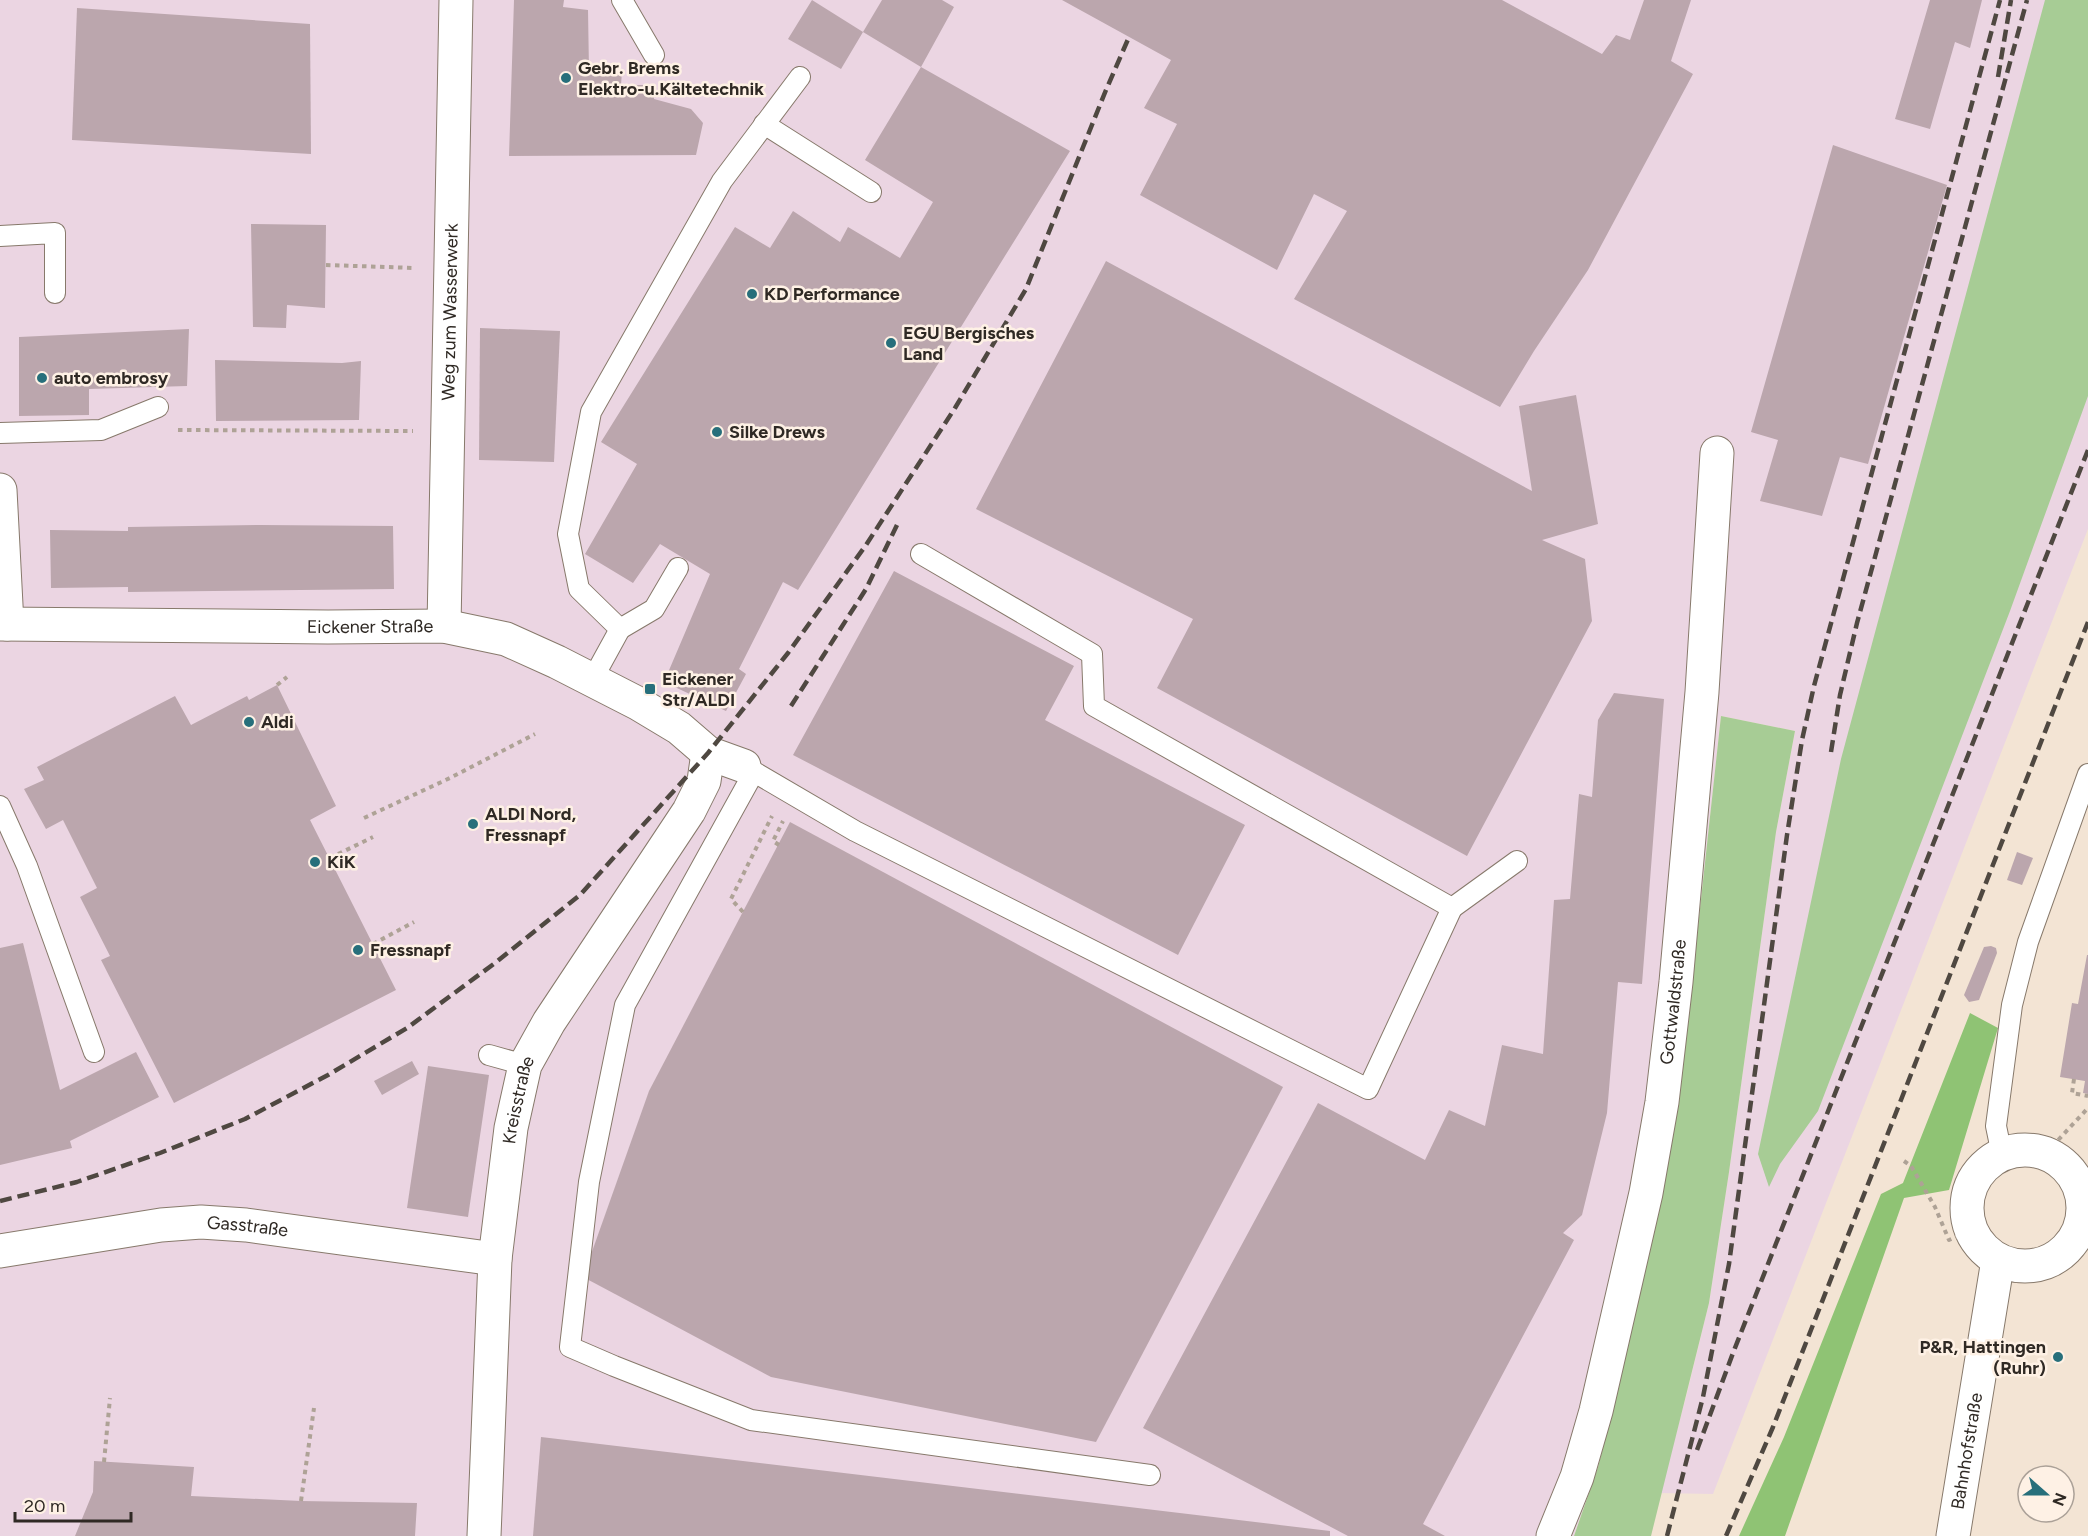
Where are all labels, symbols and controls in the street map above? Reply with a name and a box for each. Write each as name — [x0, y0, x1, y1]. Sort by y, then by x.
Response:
place label: Gebr. Brems Elektro-u.Kältetechnik — [578, 57, 764, 100]
marker: Gebr. Brems Elektro-u.Kältetechnik — [559, 71, 573, 85]
street label: Weg zum Wasserwerk — [437, 223, 463, 401]
place label: KD Performance — [764, 283, 900, 305]
marker: KD Performance — [745, 287, 759, 301]
place label: EGU Bergisches Land — [903, 322, 1035, 365]
marker: EGU Bergisches Land — [884, 336, 898, 350]
place label: auto embrosy — [54, 367, 169, 389]
marker: auto embrosy — [35, 371, 49, 385]
place label: Silke Drews — [729, 421, 826, 443]
marker: Silke Drews — [710, 425, 724, 439]
street label: Eickener Straße — [307, 615, 434, 638]
place label: Eickener Str/ALDI — [662, 668, 735, 711]
marker: Eickener Str/ALDI — [643, 682, 657, 696]
place label: Aldi — [261, 711, 294, 733]
marker: Aldi — [242, 715, 256, 729]
place label: ALDI Nord, Fressnapf — [485, 803, 577, 846]
marker: ALDI Nord, Fressnapf — [466, 817, 480, 831]
place label: KiK — [327, 851, 356, 873]
marker: KiK — [308, 855, 322, 869]
street label: Gottwaldstraße — [1655, 938, 1691, 1066]
place label: Fressnapf — [370, 939, 452, 961]
marker: Fressnapf — [351, 943, 365, 957]
street label: Kreisstraße — [498, 1051, 539, 1145]
street label: Gasstraße — [206, 1211, 290, 1242]
place label: P&R, Hattingen (Ruhr) — [1919, 1336, 2046, 1379]
marker: P&R, Hattingen (Ruhr) — [2051, 1350, 2065, 1364]
street label: Bahnhofstraße — [1946, 1391, 1987, 1511]
north arrow — [2016, 1464, 2076, 1524]
scale bar — [15, 1485, 130, 1523]
text: N — [2048, 1490, 2071, 1508]
text: 20 m — [24, 1495, 65, 1517]

